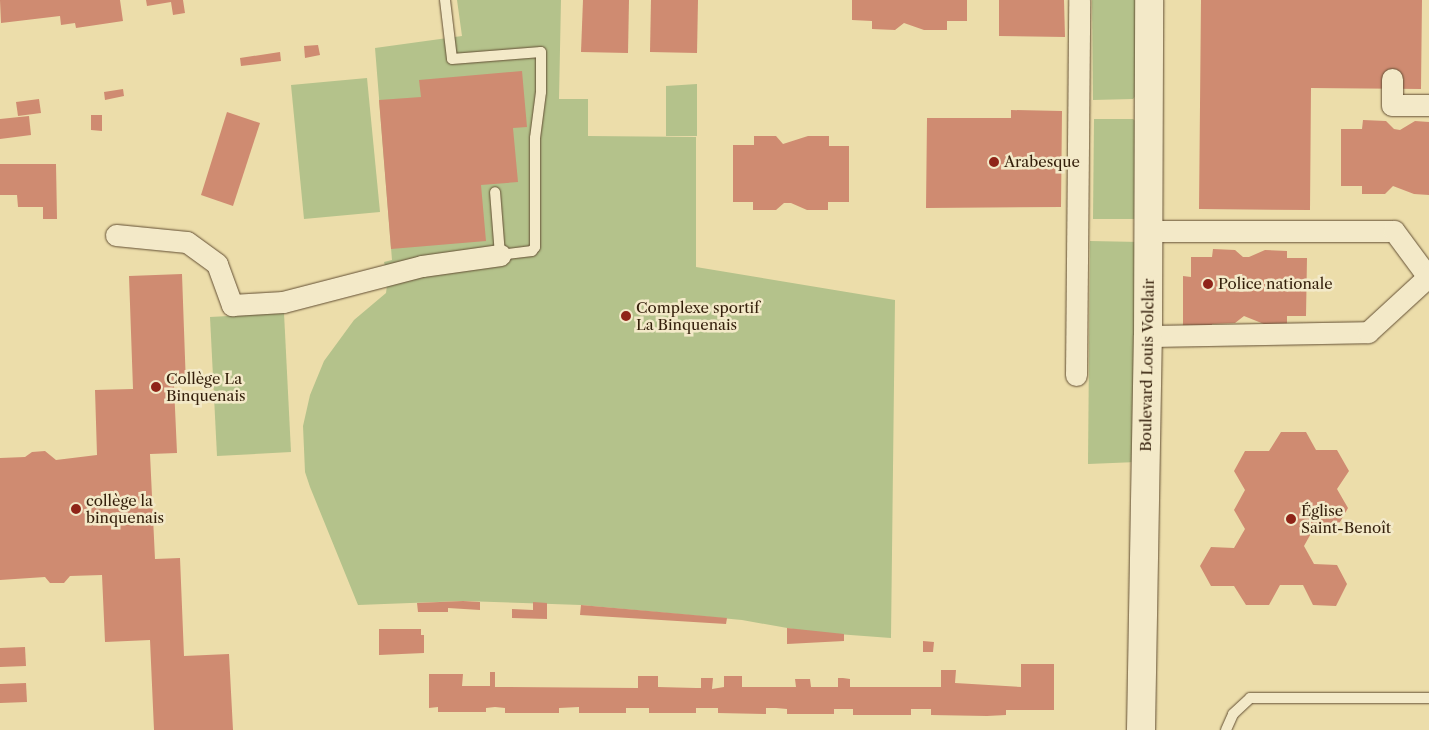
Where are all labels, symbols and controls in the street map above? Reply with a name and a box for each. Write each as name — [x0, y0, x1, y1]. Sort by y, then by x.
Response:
place label: Arabesque — [1004, 153, 1080, 171]
marker: Arabesque — [988, 156, 1000, 168]
place label: Police nationale — [1218, 275, 1333, 293]
street label: Boulevard Louis Volclair — [1136, 278, 1158, 452]
marker: Police nationale — [1202, 278, 1214, 290]
place label: Complexe sportif La Binquenais — [636, 298, 760, 333]
marker: Complexe sportif La Binquenais — [620, 310, 632, 322]
place label: Collège La Binquenais — [166, 369, 245, 404]
marker: Collège La Binquenais — [150, 381, 162, 393]
place label: collège la binquenais — [86, 491, 164, 526]
place label: Église Saint-Benoît — [1301, 501, 1391, 536]
marker: collège la binquenais — [70, 503, 82, 515]
marker: Église Saint-Benoît — [1285, 513, 1297, 525]

